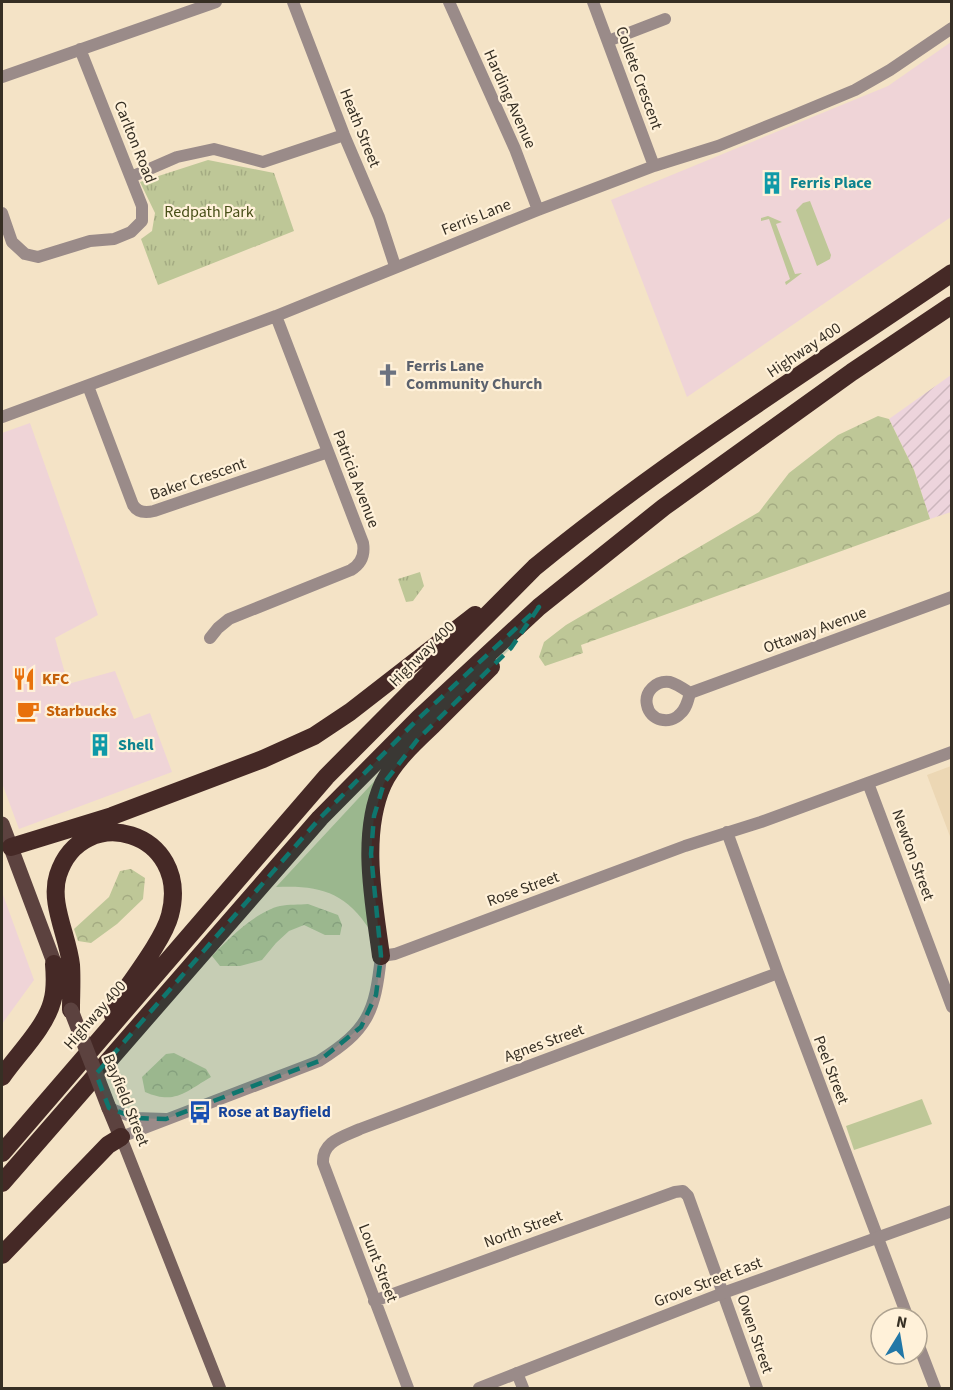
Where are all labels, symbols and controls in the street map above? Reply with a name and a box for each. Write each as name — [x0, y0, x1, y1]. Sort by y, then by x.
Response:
street label: Collete Crescent — [610, 23, 668, 133]
street label: Harding Avenue — [478, 46, 542, 152]
street label: Heath Street — [334, 85, 386, 171]
street label: Carlton Road — [109, 98, 161, 186]
building icon: Ferris Place — [759, 170, 785, 196]
place label: Ferris Place — [790, 172, 872, 194]
street label: Ferris Lane — [438, 193, 514, 241]
park label: Redpath Park — [164, 201, 254, 223]
street label: Highway 400 — [763, 317, 845, 383]
place label: Ferris Lane Community Church — [406, 355, 542, 395]
church icon: Ferris Lane Community Church — [375, 362, 401, 388]
street label: Patricia Avenue — [327, 427, 385, 531]
street label: Baker Crescent — [147, 452, 249, 506]
street label: Ottaway Avenue — [760, 601, 870, 659]
street label: Highway 400 — [384, 616, 460, 692]
restaurant icon: KFC — [11, 666, 37, 692]
place label: KFC — [42, 668, 69, 690]
cafe icon: Starbucks — [15, 698, 41, 724]
place label: Starbucks — [46, 700, 117, 722]
building icon: Shell — [87, 732, 113, 758]
place label: Shell — [118, 734, 154, 756]
street label: Newton Street — [886, 806, 940, 904]
street label: Rose Street — [484, 866, 563, 912]
street label: Highway 400 — [59, 976, 131, 1054]
street label: Agnes Street — [501, 1018, 588, 1068]
street label: Peel Street — [808, 1032, 854, 1108]
street label: Bayfield Street — [97, 1051, 155, 1150]
bus stop icon: Rose at Bayfield — [187, 1099, 213, 1125]
place label: Rose at Bayfield — [218, 1101, 331, 1123]
street label: North Street — [481, 1204, 566, 1253]
street label: Lount Street — [353, 1221, 403, 1306]
street label: Grove Street East — [651, 1251, 766, 1313]
street label: Owen Street — [731, 1292, 779, 1377]
north arrow — [869, 1306, 929, 1366]
text: N — [894, 1310, 909, 1334]

